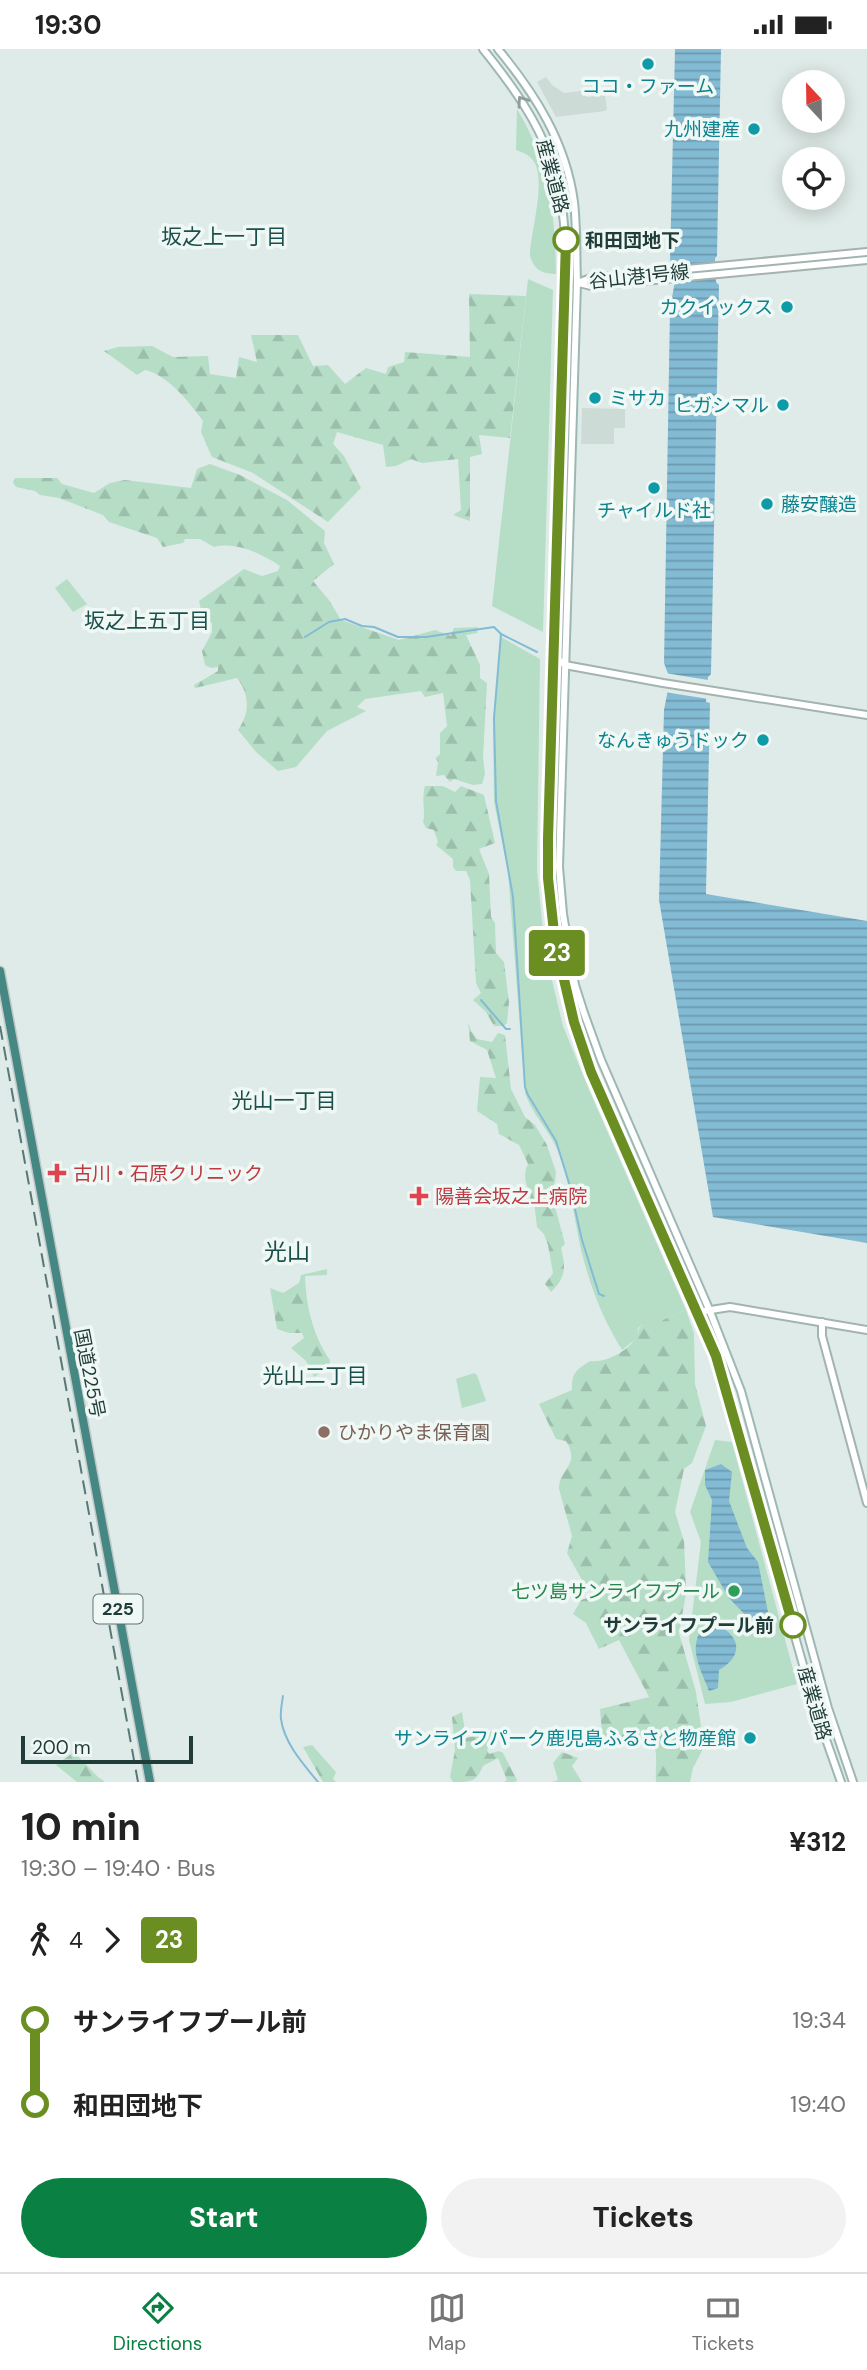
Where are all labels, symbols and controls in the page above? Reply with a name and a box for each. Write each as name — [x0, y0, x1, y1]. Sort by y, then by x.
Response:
text: 19:30 — [35, 8, 102, 42]
marker: ココ・ファーム — [640, 56, 656, 72]
north arrow — [782, 70, 845, 133]
map controls — [782, 70, 845, 210]
place label: ココ・ファーム — [582, 74, 714, 99]
one-way arrow — [518, 96, 530, 109]
place label: 九州建産 — [664, 117, 740, 142]
marker: 九州建産 — [746, 121, 762, 137]
street label: 産業道路 — [531, 136, 574, 216]
button: locate — [782, 147, 845, 210]
district label: 坂之上一丁目 — [161, 223, 287, 251]
marker: 和田団地下 — [553, 227, 579, 253]
place label: 和田団地下 — [585, 228, 680, 253]
street label: 谷山港1号線 — [588, 259, 691, 294]
place label: カクイックス — [660, 295, 773, 320]
marker: カクイックス — [779, 299, 795, 315]
place label: ミサカ — [609, 386, 666, 411]
marker: ミサカ — [587, 390, 603, 406]
place label: ヒガシマル — [674, 393, 769, 418]
marker: ヒガシマル — [775, 397, 791, 413]
marker: チャイルド社 — [646, 480, 662, 496]
place label: 藤安醸造 — [781, 492, 857, 517]
marker: 藤安醸造 — [759, 496, 775, 512]
place label: チャイルド社 — [597, 498, 711, 523]
district label: 坂之上五丁目 — [84, 607, 210, 635]
place label: なんきゅうドック — [597, 728, 749, 753]
marker: なんきゅうドック — [755, 732, 771, 748]
line badge: 23 — [526, 930, 588, 976]
text: 23 — [543, 937, 571, 968]
district label: 光山一丁目 — [232, 1087, 337, 1115]
place label: 古川・石原クリニック — [73, 1161, 263, 1186]
marker: 古川・石原クリニック — [47, 1163, 67, 1183]
place label: 陽善会坂之上病院 — [435, 1184, 587, 1209]
marker: 陽善会坂之上病院 — [409, 1186, 429, 1206]
district label: 光山 — [264, 1237, 310, 1267]
street label: 国道225号 — [69, 1326, 110, 1420]
district label: 光山二丁目 — [263, 1362, 368, 1390]
place label: ひかりやま保育園 — [338, 1420, 490, 1445]
marker: ひかりやま保育園 — [316, 1424, 332, 1440]
place label: 七ツ島サンライフプール — [511, 1579, 720, 1604]
marker: 七ツ島サンライフプール — [726, 1583, 742, 1599]
road number: 225 — [94, 1595, 142, 1623]
marker: サンライフプール前 — [780, 1612, 806, 1638]
place label: サンライフプール前 — [603, 1613, 774, 1638]
street label: 産業道路 — [792, 1663, 837, 1743]
place label: サンライフパーク鹿児島ふるさと物産館 — [394, 1726, 736, 1751]
marker: サンライフパーク鹿児島ふるさと物産館 — [742, 1730, 758, 1746]
scale bar — [21, 1733, 192, 1765]
text: 200 m — [32, 1735, 91, 1760]
text: 10 min — [21, 1802, 141, 1852]
text: ¥312 — [789, 1825, 846, 1859]
text: 19:30 – 19:40 · Bus — [21, 1853, 216, 1883]
icon: walk — [21, 1921, 59, 1959]
icon: forward — [93, 1921, 131, 1959]
text: 23 — [155, 1924, 183, 1955]
text: 4 — [69, 1925, 83, 1955]
text: サンライフプール前 — [73, 2005, 307, 2039]
text: 19:34 — [792, 2005, 846, 2035]
text: 和田団地下 — [73, 2089, 203, 2123]
text: 19:40 — [790, 2089, 846, 2119]
button: Start — [21, 2178, 427, 2258]
button: Tickets — [441, 2178, 846, 2258]
tab: Directions — [113, 2289, 202, 2356]
tab: Map — [428, 2289, 466, 2356]
tab: Tickets — [692, 2289, 754, 2356]

